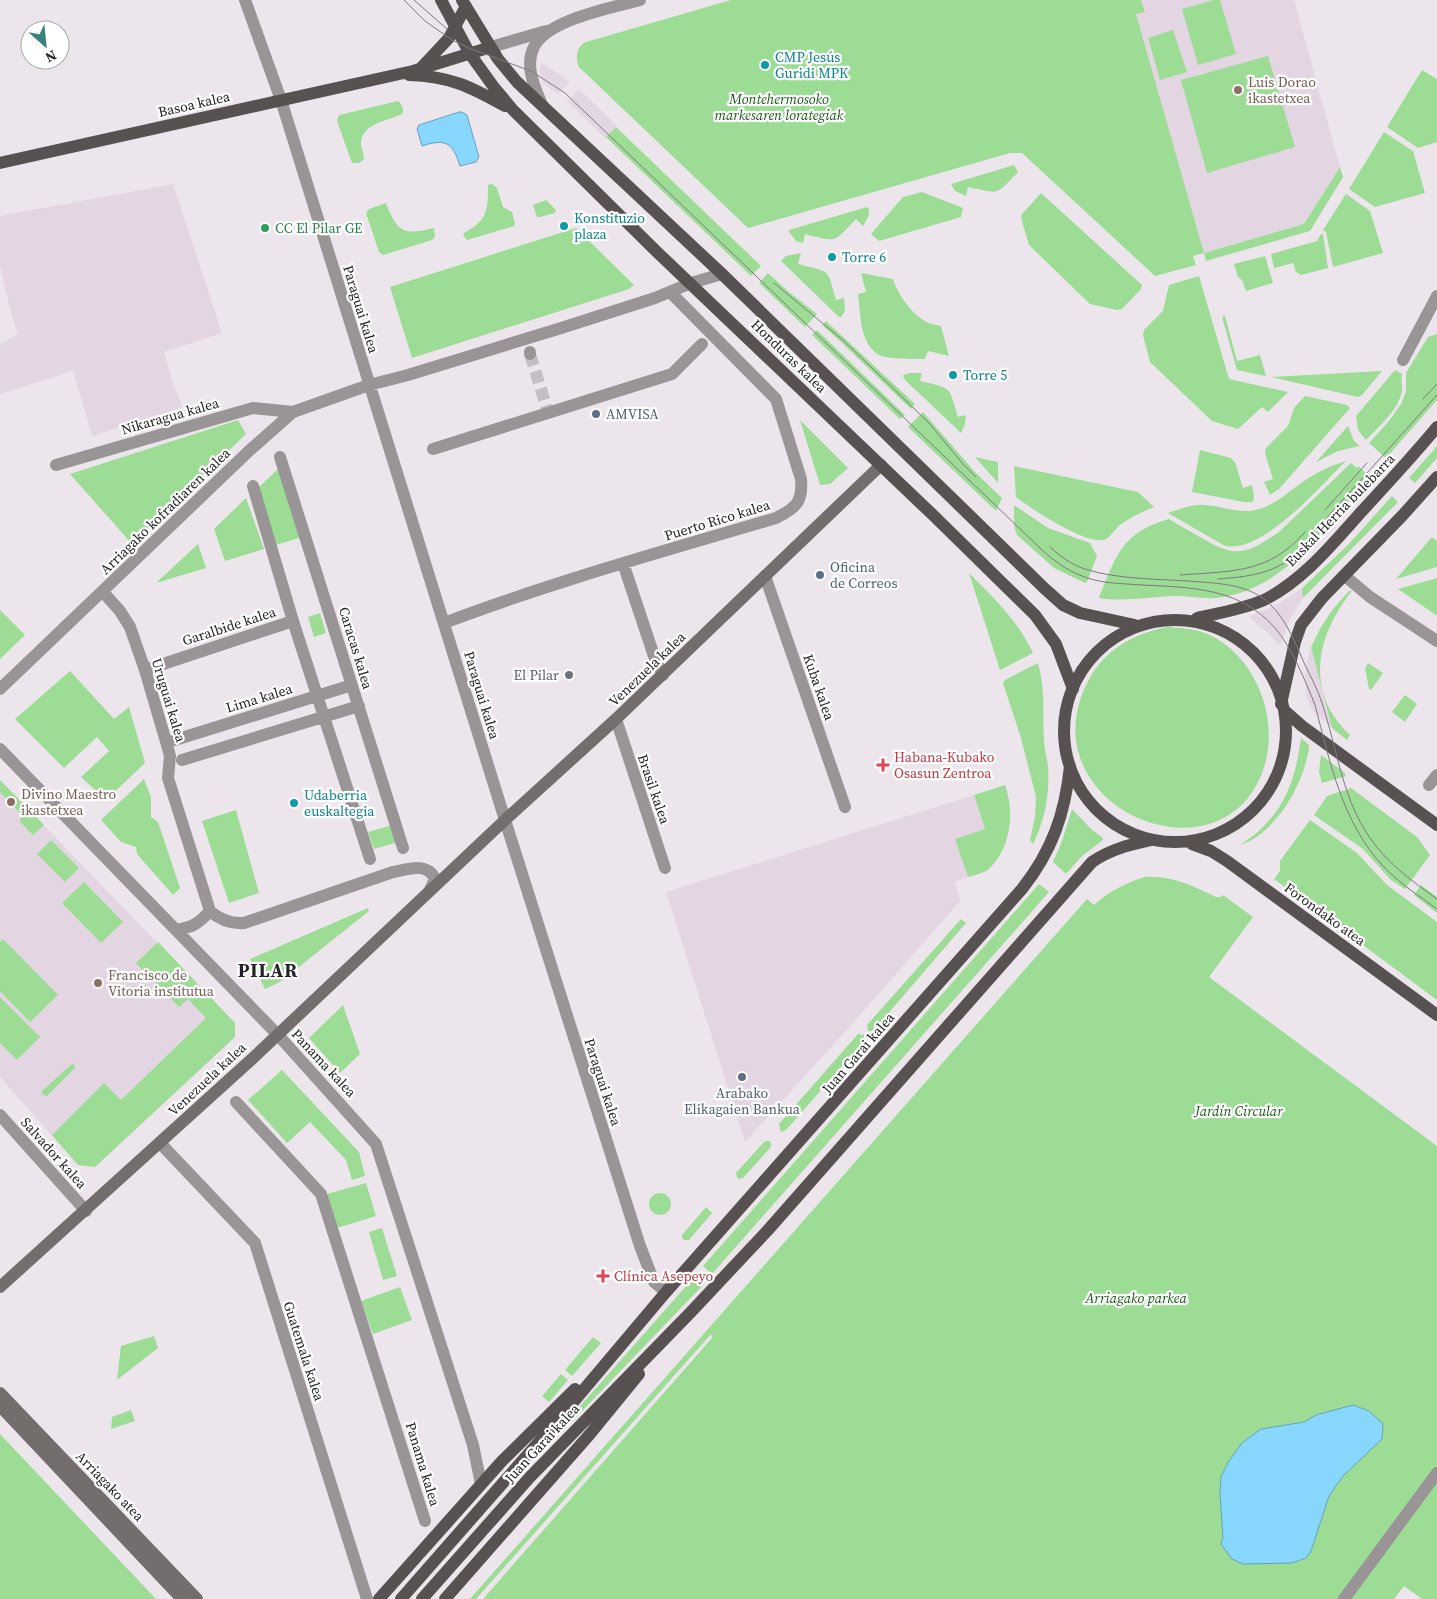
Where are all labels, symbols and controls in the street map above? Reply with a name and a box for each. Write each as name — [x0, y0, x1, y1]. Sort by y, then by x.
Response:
north arrow — [20, 20, 70, 70]
text: N — [42, 45, 60, 68]
place label: CMP Jesús Guridi MPK — [775, 47, 849, 83]
marker: CMP Jesús Guridi MPK — [759, 59, 771, 71]
place label: Luis Dorao ikastetxea — [1248, 72, 1316, 108]
marker: Luis Dorao ikastetxea — [1232, 84, 1244, 96]
street label: Basoa kalea — [156, 86, 233, 122]
park label: Montehermosoko markesaren lorategiak — [715, 89, 844, 125]
place label: Konstituzio plaza — [574, 208, 645, 244]
place label: CC El Pilar GE — [275, 218, 363, 238]
marker: Konstituzio plaza — [558, 220, 570, 232]
marker: CC El Pilar GE — [259, 222, 271, 234]
place label: Torre 6 — [842, 247, 886, 267]
marker: Torre 6 — [826, 251, 838, 263]
street label: Paraguai kalea — [338, 263, 384, 356]
street label: Honduras kalea — [747, 315, 832, 398]
place label: Torre 5 — [963, 365, 1007, 385]
marker: Torre 5 — [947, 369, 959, 381]
street label: Nikaragua kalea — [119, 392, 222, 440]
place label: AMVISA — [606, 404, 659, 424]
marker: AMVISA — [590, 408, 602, 420]
street label: Arriagako kofradiaren kalea — [95, 443, 235, 579]
street label: Euskal Herria bulebarra — [1281, 448, 1400, 571]
street label: Puerto Rico kalea — [662, 494, 773, 546]
place label: Oficina de Correos — [830, 557, 897, 593]
marker: Oficina de Correos — [814, 569, 826, 581]
street label: Garalbide kalea — [180, 601, 279, 651]
street label: Caracas kalea — [334, 604, 378, 692]
street label: Venezuela kalea — [604, 626, 691, 711]
street label: Paraguai kalea — [459, 649, 505, 742]
street label: Kuba kalea — [798, 651, 840, 724]
street label: Uruguai kalea — [147, 656, 192, 745]
place label: El Pilar — [514, 665, 559, 685]
marker: El Pilar — [563, 669, 575, 681]
street label: Lima kalea — [223, 678, 296, 718]
place label: Habana-Kubako Osasun Zentroa — [894, 747, 995, 783]
street label: Brasil kalea — [633, 751, 676, 827]
marker: Habana-Kubako Osasun Zentroa — [876, 758, 890, 772]
place label: Divino Maestro ikastetxea — [21, 784, 117, 820]
place label: Udaberria euskaltegia — [304, 785, 375, 821]
marker: Divino Maestro ikastetxea — [5, 796, 17, 808]
marker: Udaberria euskaltegia — [288, 797, 300, 809]
street label: Forondako atea — [1280, 878, 1371, 951]
district label: PILAR — [238, 957, 298, 983]
place label: Francisco de Vitoria institutua — [108, 965, 215, 1001]
marker: Francisco de Vitoria institutua — [92, 977, 104, 989]
street label: Juan Garai kalea — [816, 1007, 900, 1099]
street label: Panama kalea — [287, 1024, 362, 1102]
street label: Paraguai kalea — [579, 1036, 627, 1129]
street label: Venezuela kalea — [164, 1037, 251, 1120]
marker: Arabako Elikagaien Bankua — [736, 1071, 748, 1083]
place label: Arabako Elikagaien Bankua — [684, 1083, 801, 1119]
park label: Jardín Circular — [1193, 1101, 1283, 1121]
street label: Salvador kalea — [16, 1113, 92, 1194]
place label: Clínica Asepeyo — [614, 1266, 713, 1286]
marker: Clínica Asepeyo — [596, 1269, 610, 1283]
park label: Arriagako parkea — [1084, 1288, 1187, 1308]
street label: Guatemala kalea — [278, 1299, 330, 1404]
street label: Juan Garai kalea — [499, 1398, 585, 1488]
street label: Panama kalea — [401, 1420, 446, 1509]
street label: Arriagako atea — [71, 1446, 149, 1526]

